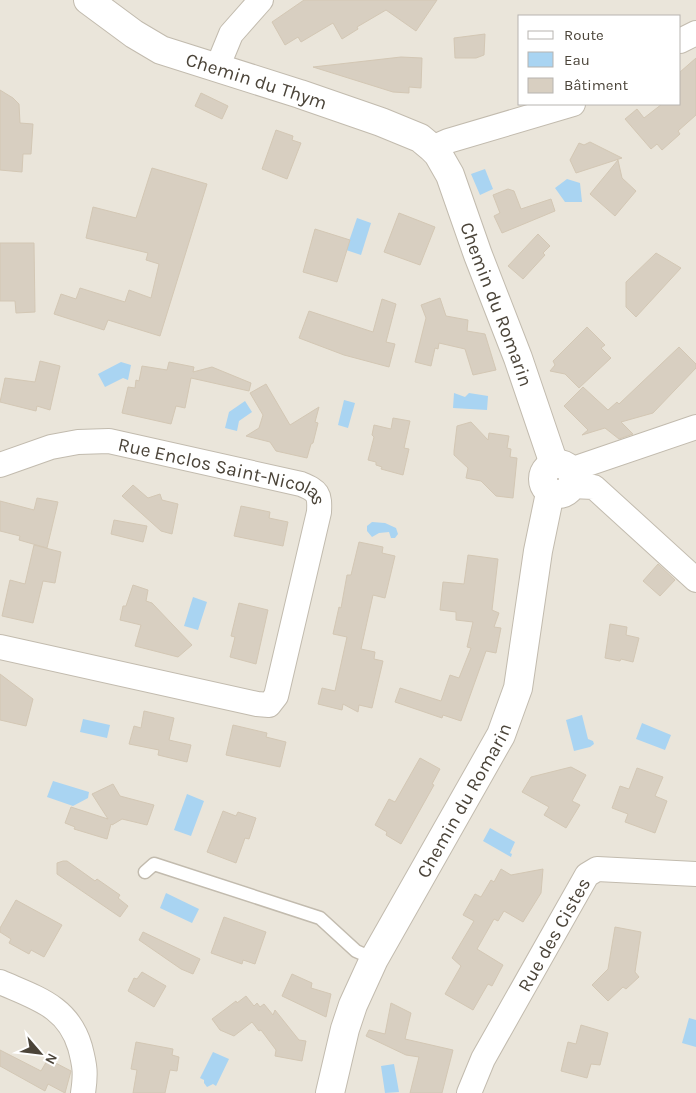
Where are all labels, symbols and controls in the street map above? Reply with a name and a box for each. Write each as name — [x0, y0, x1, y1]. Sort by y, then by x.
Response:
legend — [518, 15, 681, 105]
text: Route — [564, 26, 604, 44]
street label: Chemin du Thym — [183, 49, 330, 115]
text: Eau — [564, 51, 590, 69]
text: Bâtiment — [564, 76, 628, 94]
street label: Chemin du Romarin — [455, 219, 537, 389]
street label: Rue Enclos Saint-Nicolas — [116, 433, 329, 507]
street label: Chemin du Romarin — [412, 720, 516, 882]
street label: Rue des Cistes — [513, 874, 595, 996]
north arrow — [15, 1028, 65, 1078]
text: N — [41, 1050, 61, 1067]

